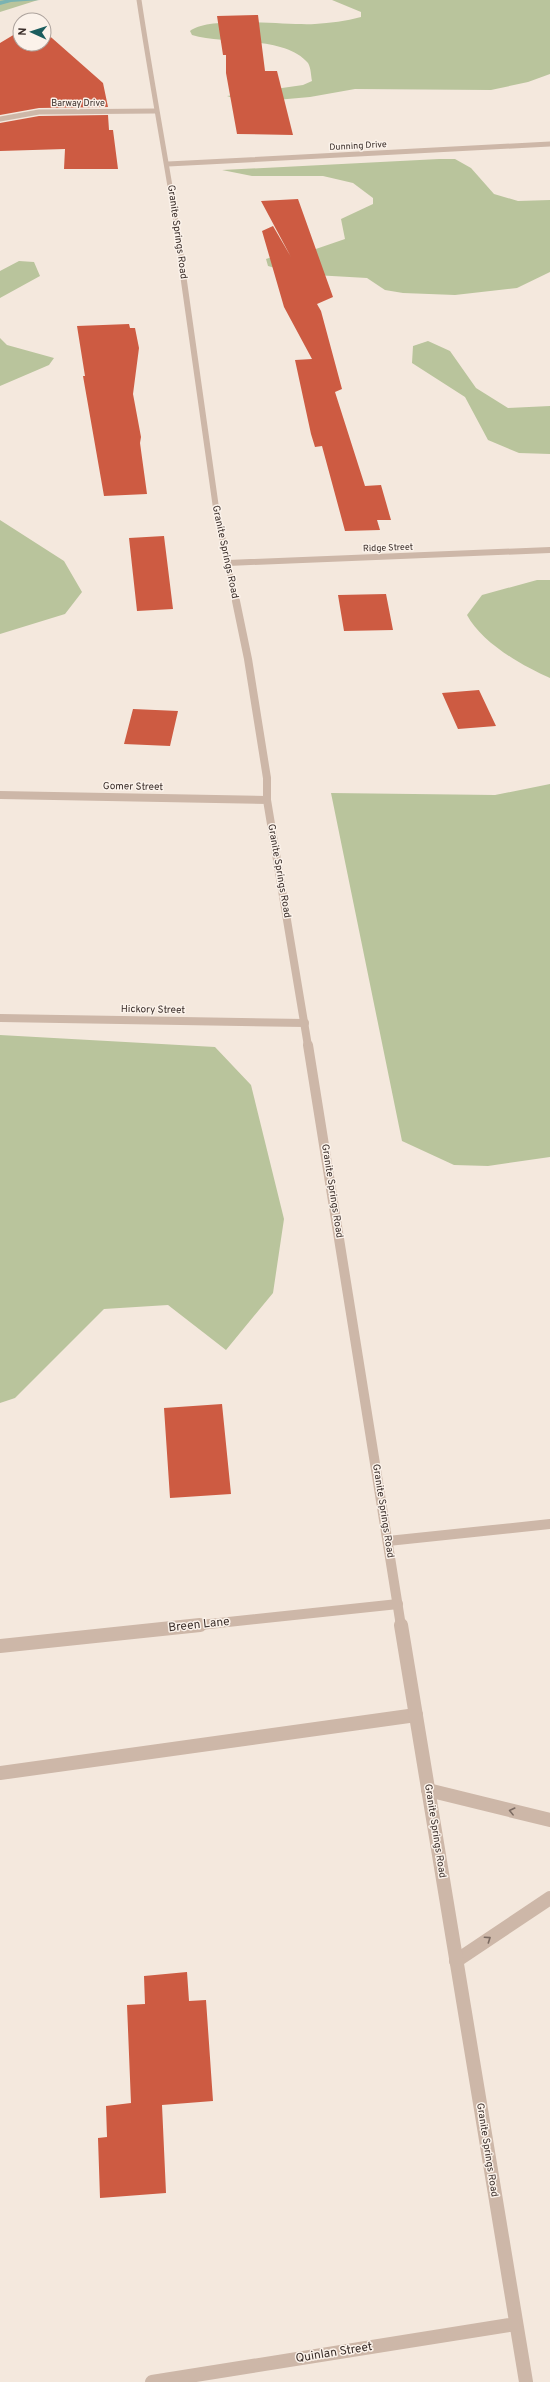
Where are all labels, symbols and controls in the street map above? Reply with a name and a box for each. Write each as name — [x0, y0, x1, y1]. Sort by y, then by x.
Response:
north arrow — [12, 12, 52, 52]
text: N — [16, 27, 30, 36]
street label: Barway Drive — [51, 98, 105, 109]
street label: Dunning Drive — [329, 139, 387, 153]
street label: Granite Springs Road — [164, 184, 190, 280]
street label: Granite Springs Road — [209, 504, 241, 600]
street label: Ridge Street — [363, 542, 413, 554]
street label: Gomer Street — [103, 780, 163, 794]
street label: Granite Springs Road — [264, 823, 294, 919]
street label: Hickory Street — [121, 1003, 185, 1017]
street label: Granite Springs Road — [318, 1143, 346, 1239]
street label: Granite Springs Road — [369, 1463, 397, 1559]
street label: Breen Lane — [168, 1614, 230, 1636]
street label: Granite Springs Road — [421, 1783, 449, 1879]
one-way arrow — [509, 1807, 515, 1815]
one-way arrow — [484, 1937, 491, 1944]
street label: Granite Springs Road — [473, 2102, 501, 2198]
street label: Quinlan Street — [294, 2339, 374, 2367]

